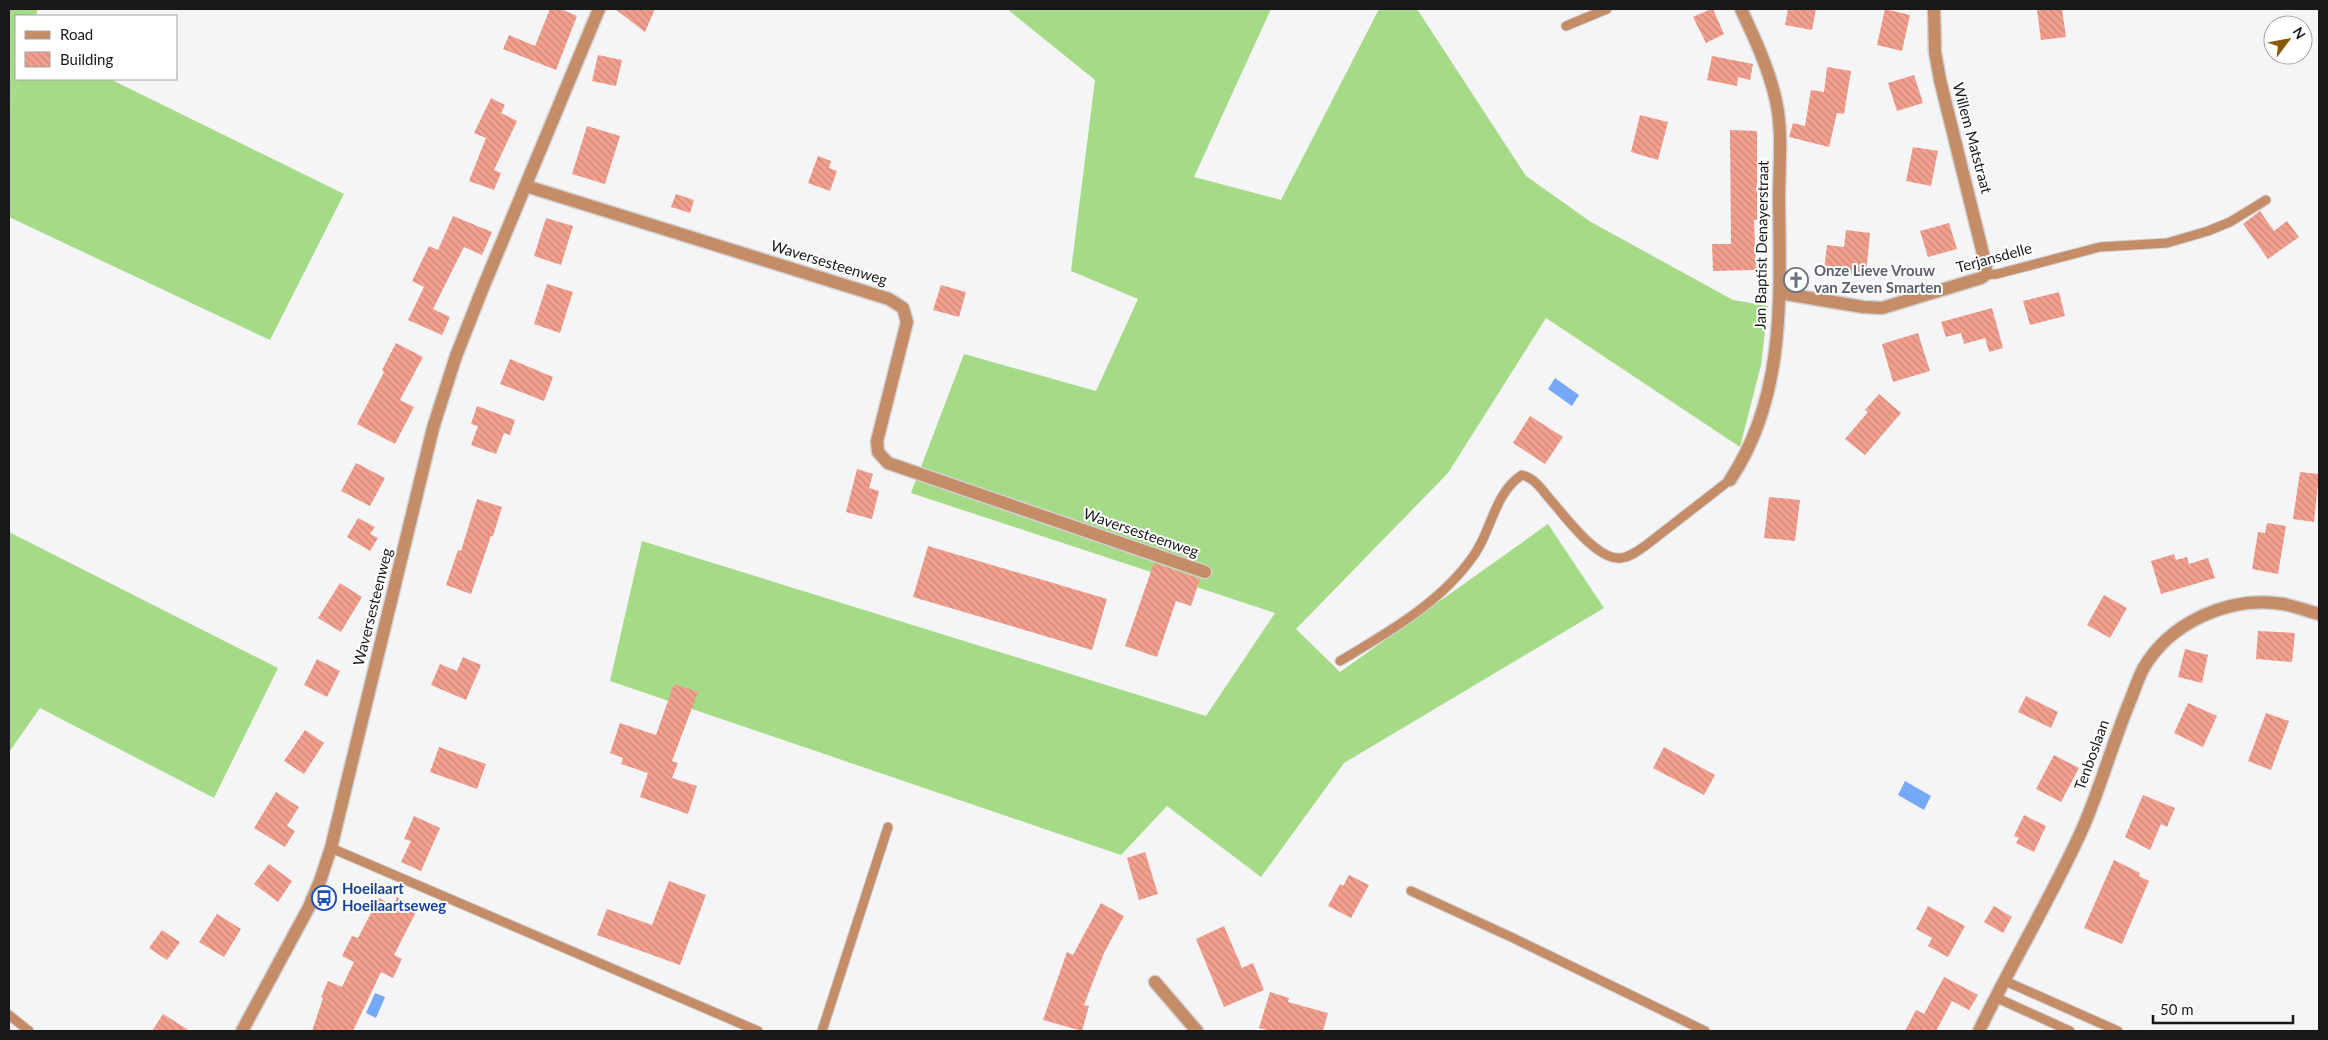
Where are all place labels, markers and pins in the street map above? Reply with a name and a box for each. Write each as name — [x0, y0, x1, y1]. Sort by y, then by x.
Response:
place label: Onze Lieve Vrouw van Zeven Smarten — [1814, 261, 1942, 296]
church icon: Onze Lieve Vrouw van Zeven Smarten — [1783, 267, 1809, 293]
place label: Hoeilaart Hoeilaartseweg — [342, 879, 446, 914]
bus stop icon: Hoeilaart Hoeilaartseweg — [311, 885, 337, 911]

